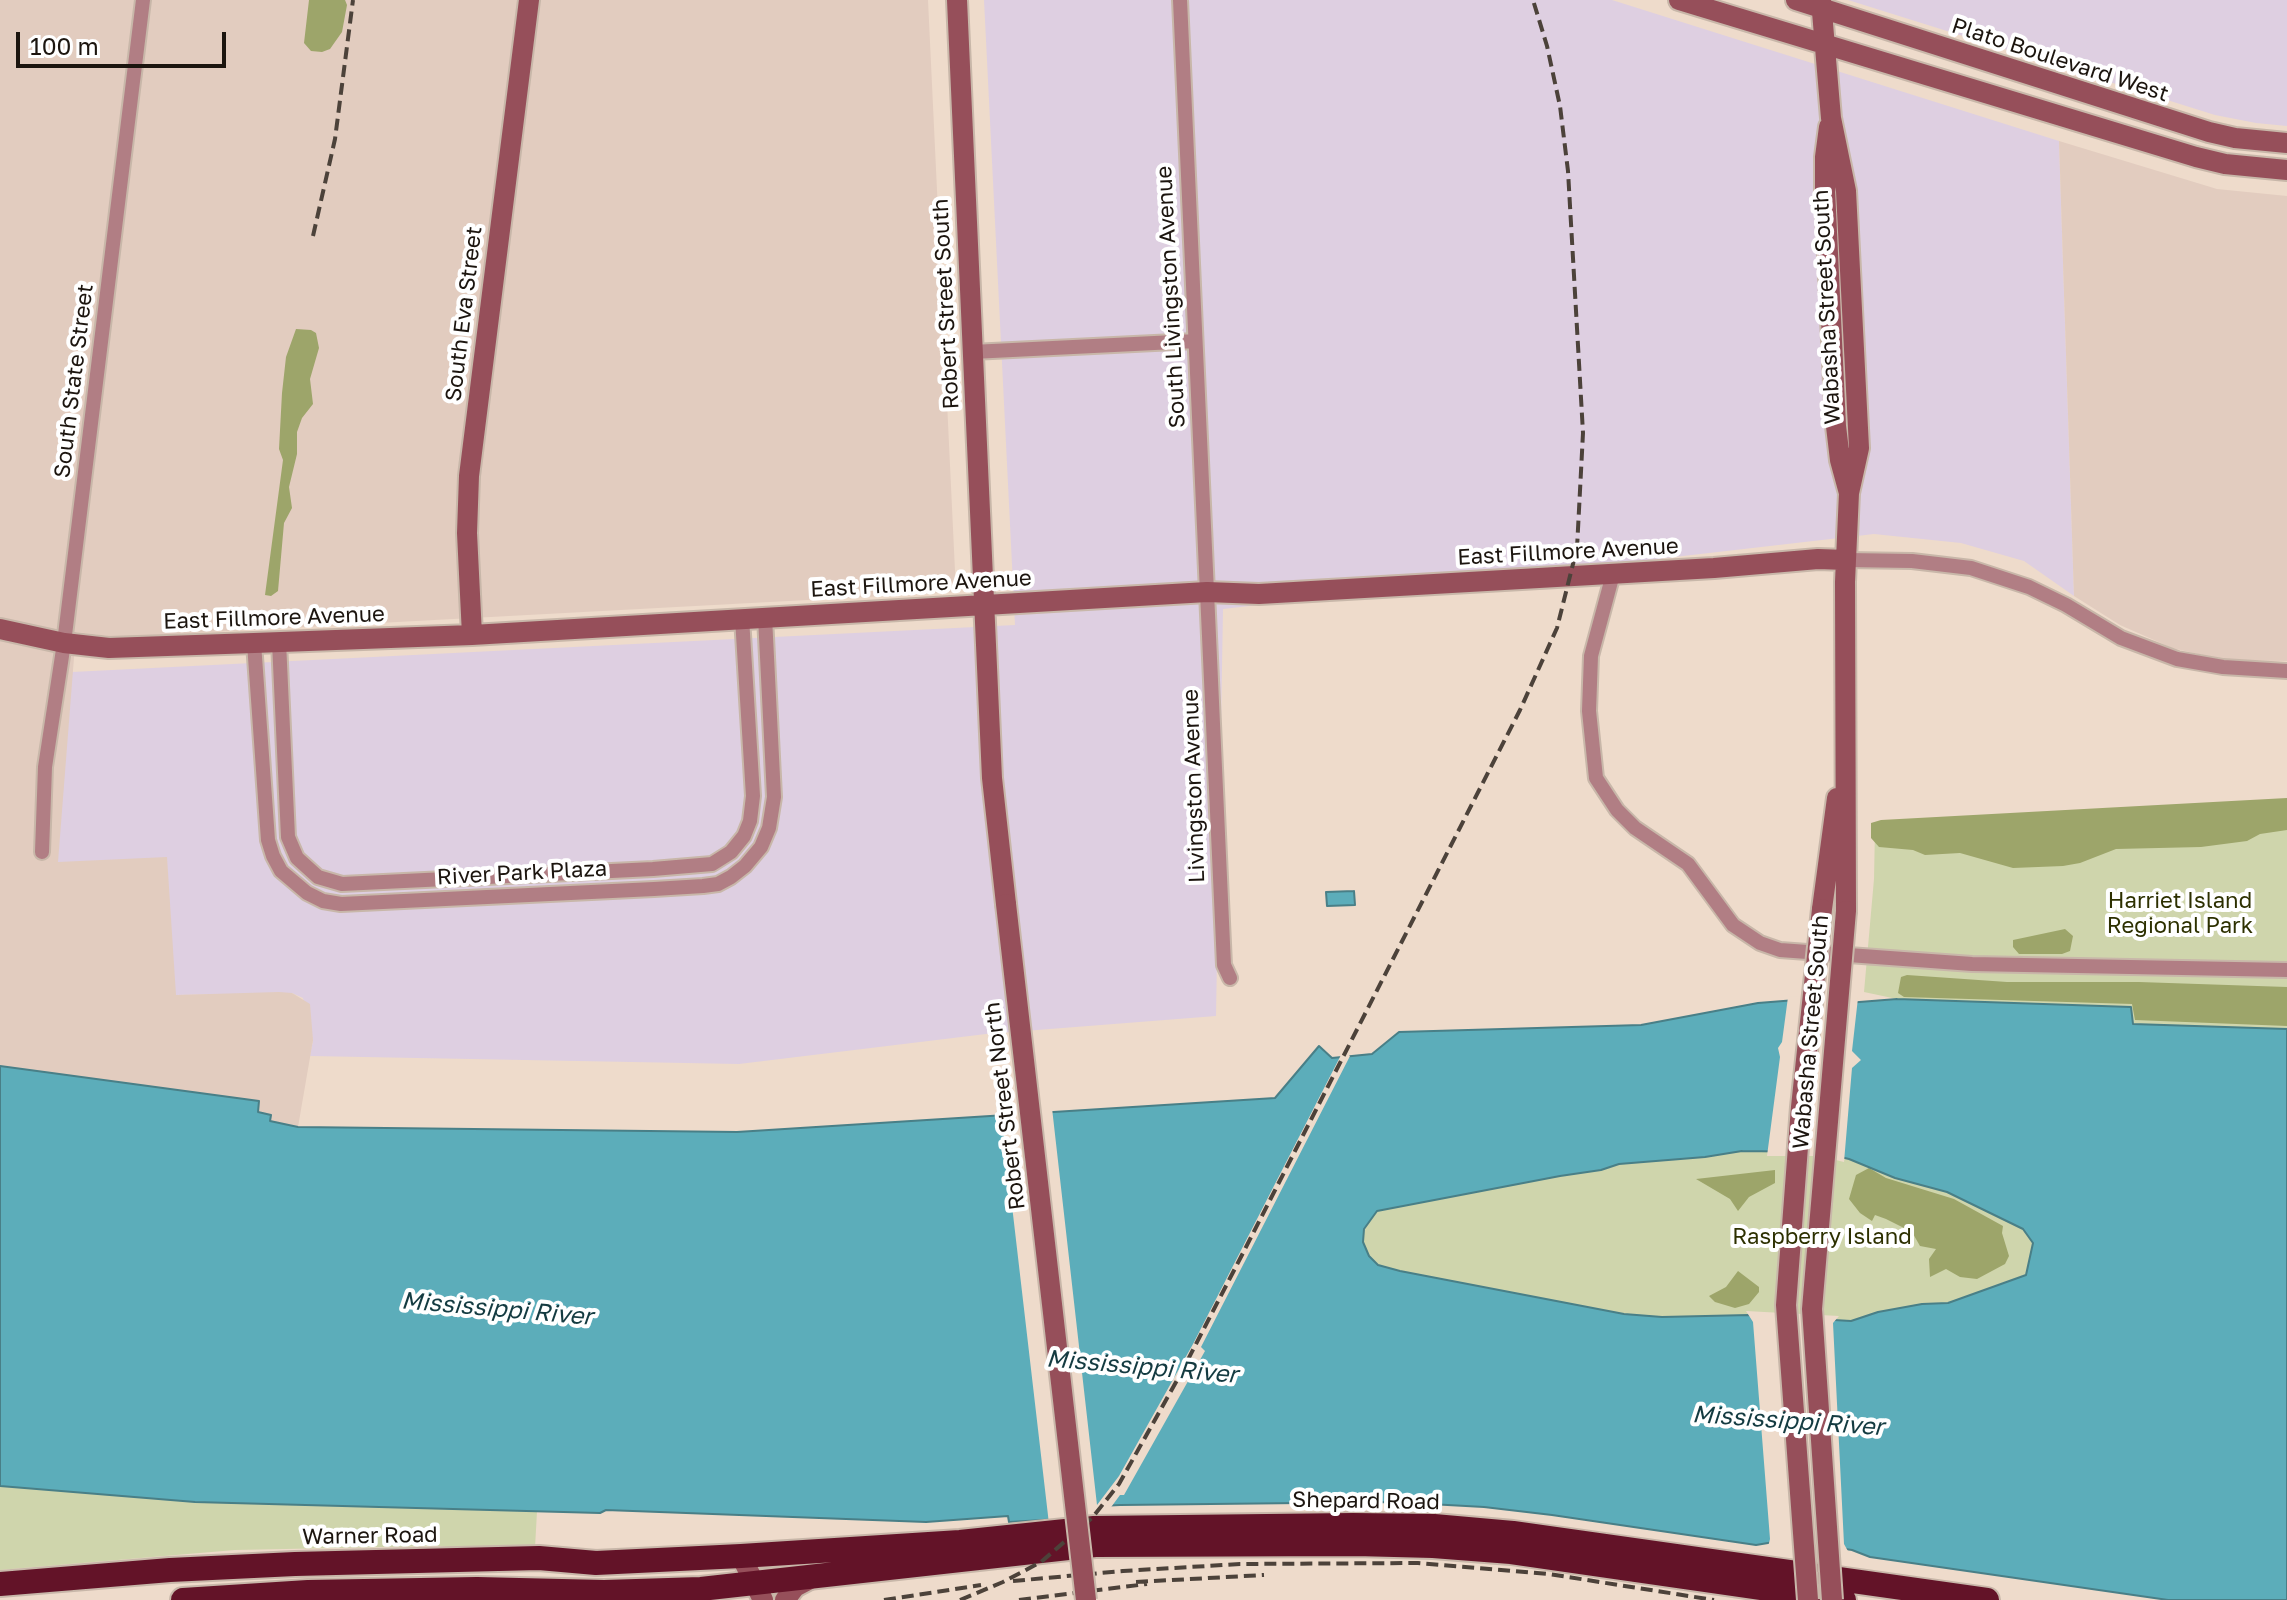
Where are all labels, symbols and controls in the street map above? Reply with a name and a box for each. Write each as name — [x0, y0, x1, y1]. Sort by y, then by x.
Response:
street label: Plato Boulevard West — [1948, 12, 2172, 108]
scale bar — [20, 16, 230, 66]
text: 100 m — [30, 31, 99, 60]
street label: South Livingston Avenue — [1151, 165, 1191, 429]
street label: Wabasha Street South — [1808, 189, 1846, 425]
street label: Robert Street South — [927, 198, 965, 410]
street label: South Eva Street — [440, 225, 488, 403]
street label: South State Street — [49, 282, 99, 480]
street label: East Fillmore Avenue — [1457, 533, 1679, 571]
street label: East Fillmore Avenue — [810, 565, 1032, 603]
street label: East Fillmore Avenue — [163, 601, 385, 635]
street label: Livingston Avenue — [1177, 689, 1211, 883]
street label: River Park Plaza — [436, 855, 608, 891]
park label: Harriet Island Regional Park — [2107, 888, 2253, 940]
street label: Wabasha Street South — [1788, 914, 1834, 1150]
street label: Robert Street North — [979, 1000, 1031, 1212]
park label: Raspberry Island — [1732, 1224, 1912, 1250]
water label: Mississippi River — [400, 1286, 594, 1332]
water label: Mississippi River — [1045, 1344, 1239, 1390]
water label: Mississippi River — [1691, 1400, 1885, 1442]
street label: Shepard Road — [1292, 1487, 1440, 1515]
street label: Warner Road — [302, 1522, 438, 1550]

